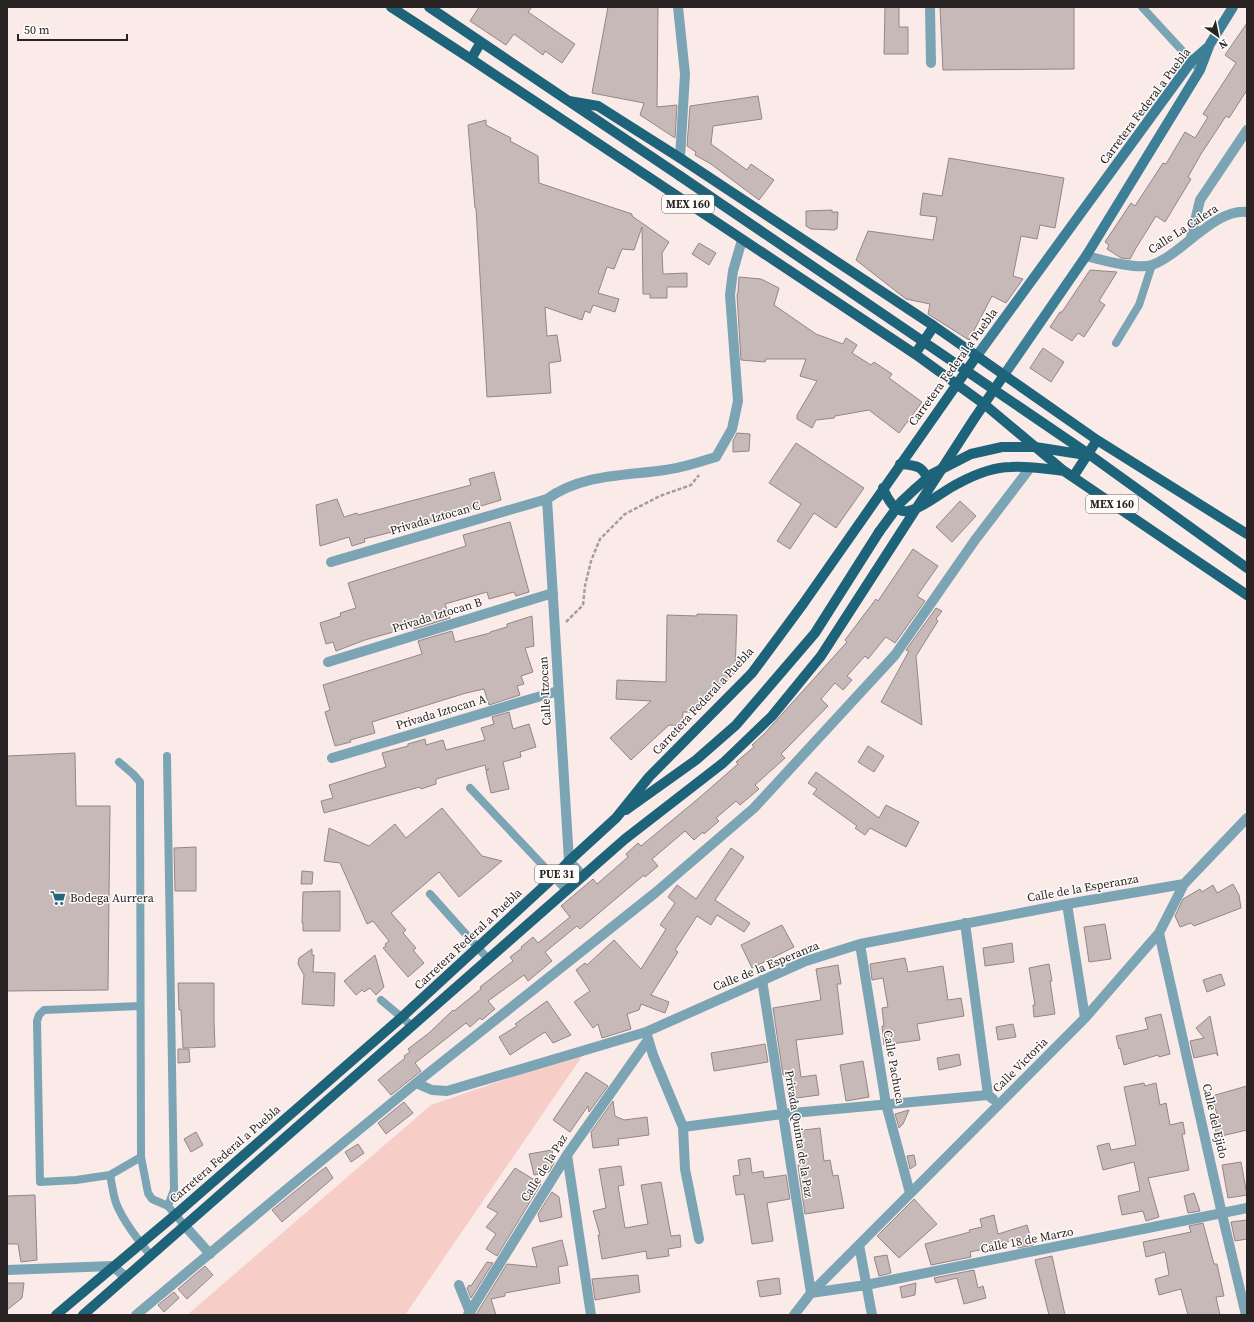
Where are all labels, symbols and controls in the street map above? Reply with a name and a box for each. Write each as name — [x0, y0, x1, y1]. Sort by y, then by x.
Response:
scale bar — [18, 16, 127, 42]
north arrow — [1198, 16, 1238, 56]
text: 50 m — [24, 22, 50, 38]
text: N — [1216, 35, 1231, 52]
street label: Carretera Federal a Puebla — [1096, 44, 1195, 167]
road number: MEX 160 — [662, 195, 714, 213]
street label: Calle La Calera — [1145, 200, 1222, 258]
street label: Carretera Federal a Puebla — [905, 304, 1002, 429]
road number: MEX 160 — [1086, 495, 1138, 513]
street label: Privada Iztocan C — [388, 497, 482, 539]
street label: Privada Iztocan B — [390, 594, 484, 636]
street label: Carretera Federal a Puebla — [649, 643, 758, 758]
street label: Calle Itzocan — [535, 656, 555, 726]
street label: Privada Iztocan A — [394, 691, 488, 733]
road number: PUE 31 — [535, 865, 579, 883]
street label: Calle de la Esperanza — [1026, 870, 1141, 906]
street label: Carretera Federal a Puebla — [411, 884, 526, 993]
supermarket icon: Bodega Aurrera — [49, 889, 67, 907]
place label: Bodega Aurrera — [70, 890, 155, 906]
street label: Calle de la Esperanza — [711, 937, 822, 995]
street label: Calle Pachuca — [880, 1029, 909, 1106]
street label: Calle Victoria — [989, 1033, 1052, 1096]
street label: Privada Quinta de la Paz — [781, 1069, 817, 1199]
street label: Calle del Ejido — [1199, 1082, 1231, 1160]
street label: Carretera Federal a Puebla — [166, 1101, 284, 1207]
street label: Calle de la Paz — [517, 1131, 571, 1205]
street label: Calle 18 de Marzo — [979, 1223, 1075, 1257]

